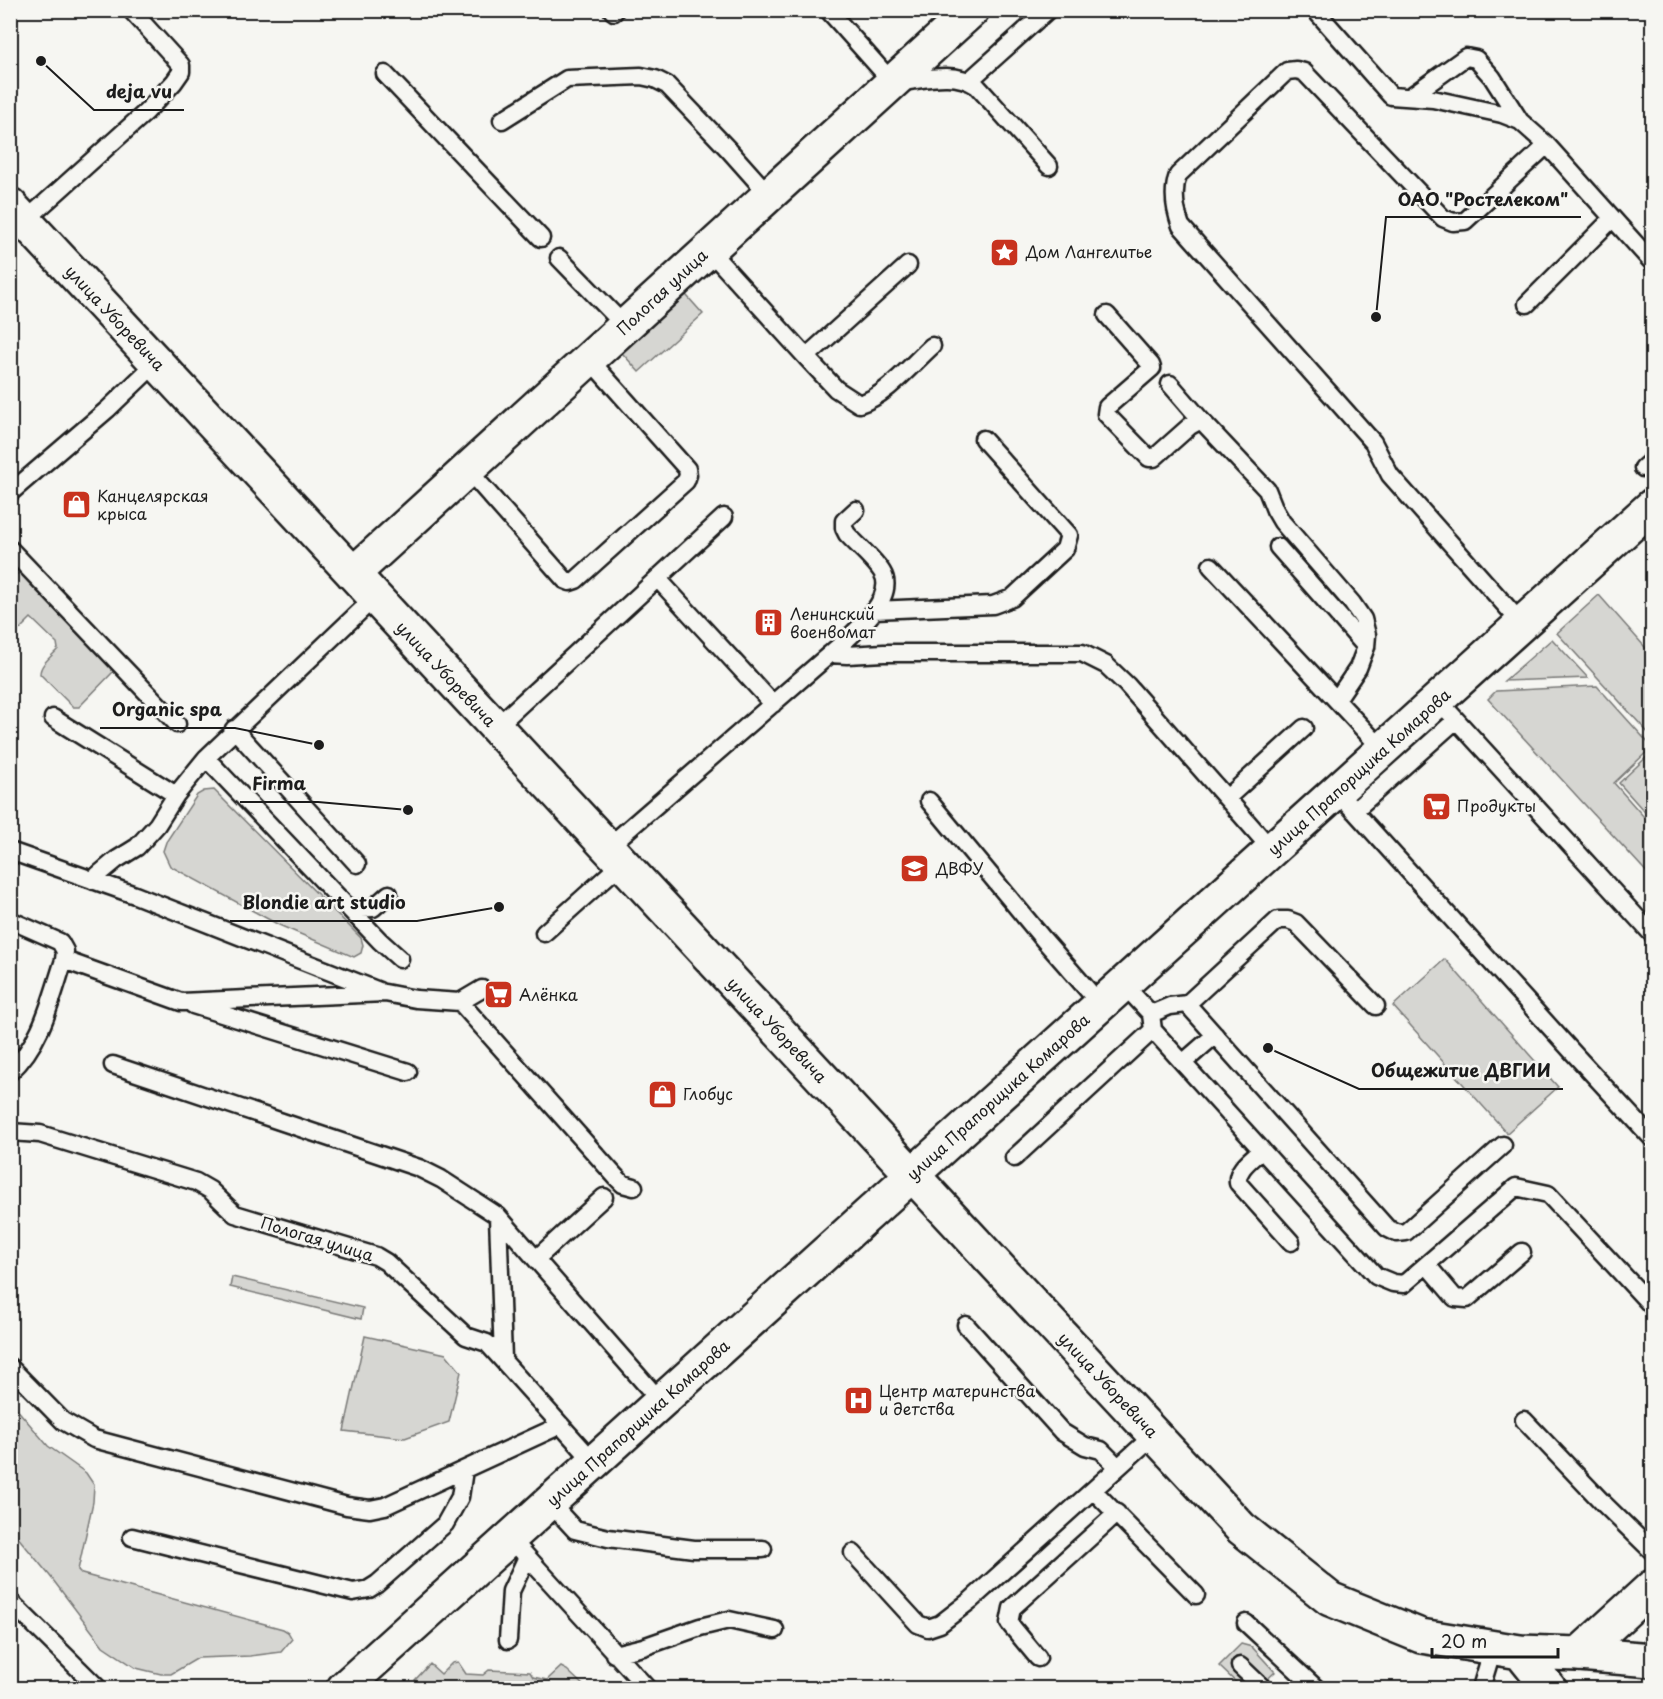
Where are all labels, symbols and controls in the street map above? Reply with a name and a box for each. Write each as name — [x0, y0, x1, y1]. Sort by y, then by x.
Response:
callout: deja vu — [94, 74, 184, 110]
text: deja vu — [106, 77, 172, 104]
callout: ОАО "Ростелеком" — [1386, 181, 1581, 217]
text: ОАО "Ростелеком" — [1398, 185, 1568, 212]
place icon: Дом Лангелитье — [989, 236, 1021, 268]
place label: Дом Лангелитье — [1025, 239, 1152, 263]
street label: Пологая улица — [610, 243, 712, 340]
street label: улица Уборевича — [60, 259, 171, 376]
place label: Канцелярская крыса — [97, 483, 209, 525]
shop icon: Канцелярская крыса — [60, 489, 92, 521]
place label: Ленинский военвомат — [790, 601, 876, 643]
building icon: Ленинский военвомат — [753, 607, 785, 639]
street label: улица Уборевича — [391, 615, 502, 732]
street label: улица Прапорщика Комарова — [1261, 682, 1455, 860]
callout: Organic spa — [100, 692, 235, 728]
text: Organic spa — [112, 695, 223, 722]
callout: Firma — [240, 766, 318, 802]
text: Firma — [252, 769, 306, 796]
supermarket icon: Продукты — [1420, 790, 1452, 822]
place label: Продукты — [1457, 793, 1536, 817]
school or university icon: ДВФУ — [899, 853, 931, 885]
place label: ДВФУ — [935, 856, 984, 880]
callout: Blondie art studio — [230, 885, 417, 921]
text: Blondie art studio — [242, 888, 406, 915]
street label: улица Уборевича — [722, 971, 833, 1088]
supermarket icon: Алёнка — [482, 979, 514, 1011]
place label: Алёнка — [519, 982, 578, 1006]
street label: улица Прапорщика Комарова — [900, 1007, 1094, 1185]
callout: Общежитие ДВГИИ — [1359, 1053, 1563, 1089]
text: Общежитие ДВГИИ — [1371, 1056, 1551, 1083]
shop icon: Глобус — [646, 1078, 678, 1110]
place label: Глобус — [683, 1081, 733, 1105]
street label: Пологая улица — [258, 1210, 377, 1267]
street label: улица Уборевича — [1053, 1326, 1164, 1443]
street label: улица Прапорщика Комарова — [540, 1333, 734, 1511]
place label: Центр материнства и детства — [879, 1378, 1035, 1420]
hospital icon: Центр материнства и детства — [842, 1384, 874, 1416]
scale bar — [1432, 1621, 1558, 1659]
text: 20 m — [1441, 1627, 1487, 1654]

